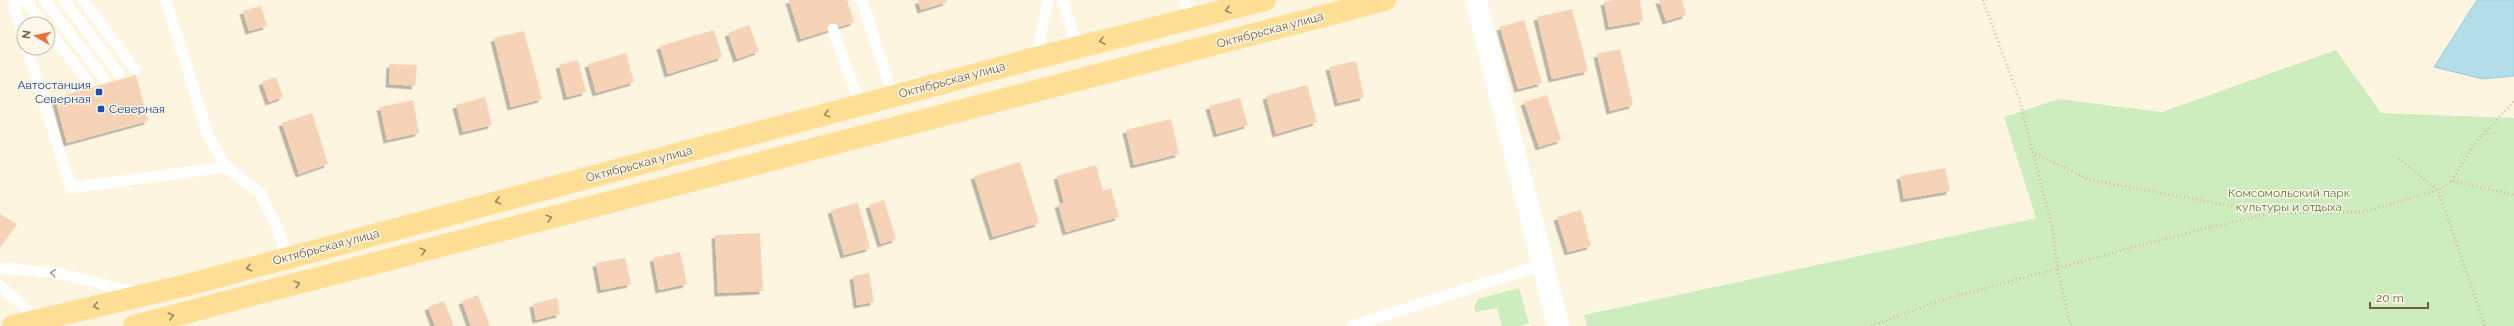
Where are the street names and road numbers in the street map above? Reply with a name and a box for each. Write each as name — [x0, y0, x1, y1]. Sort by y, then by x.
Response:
street label: Октябрьская улица — [1215, 9, 1325, 51]
street label: Октябрьская улица — [897, 59, 1007, 101]
street label: Октябрьская улица — [584, 143, 694, 185]
street label: Октябрьская улица — [271, 226, 381, 268]

